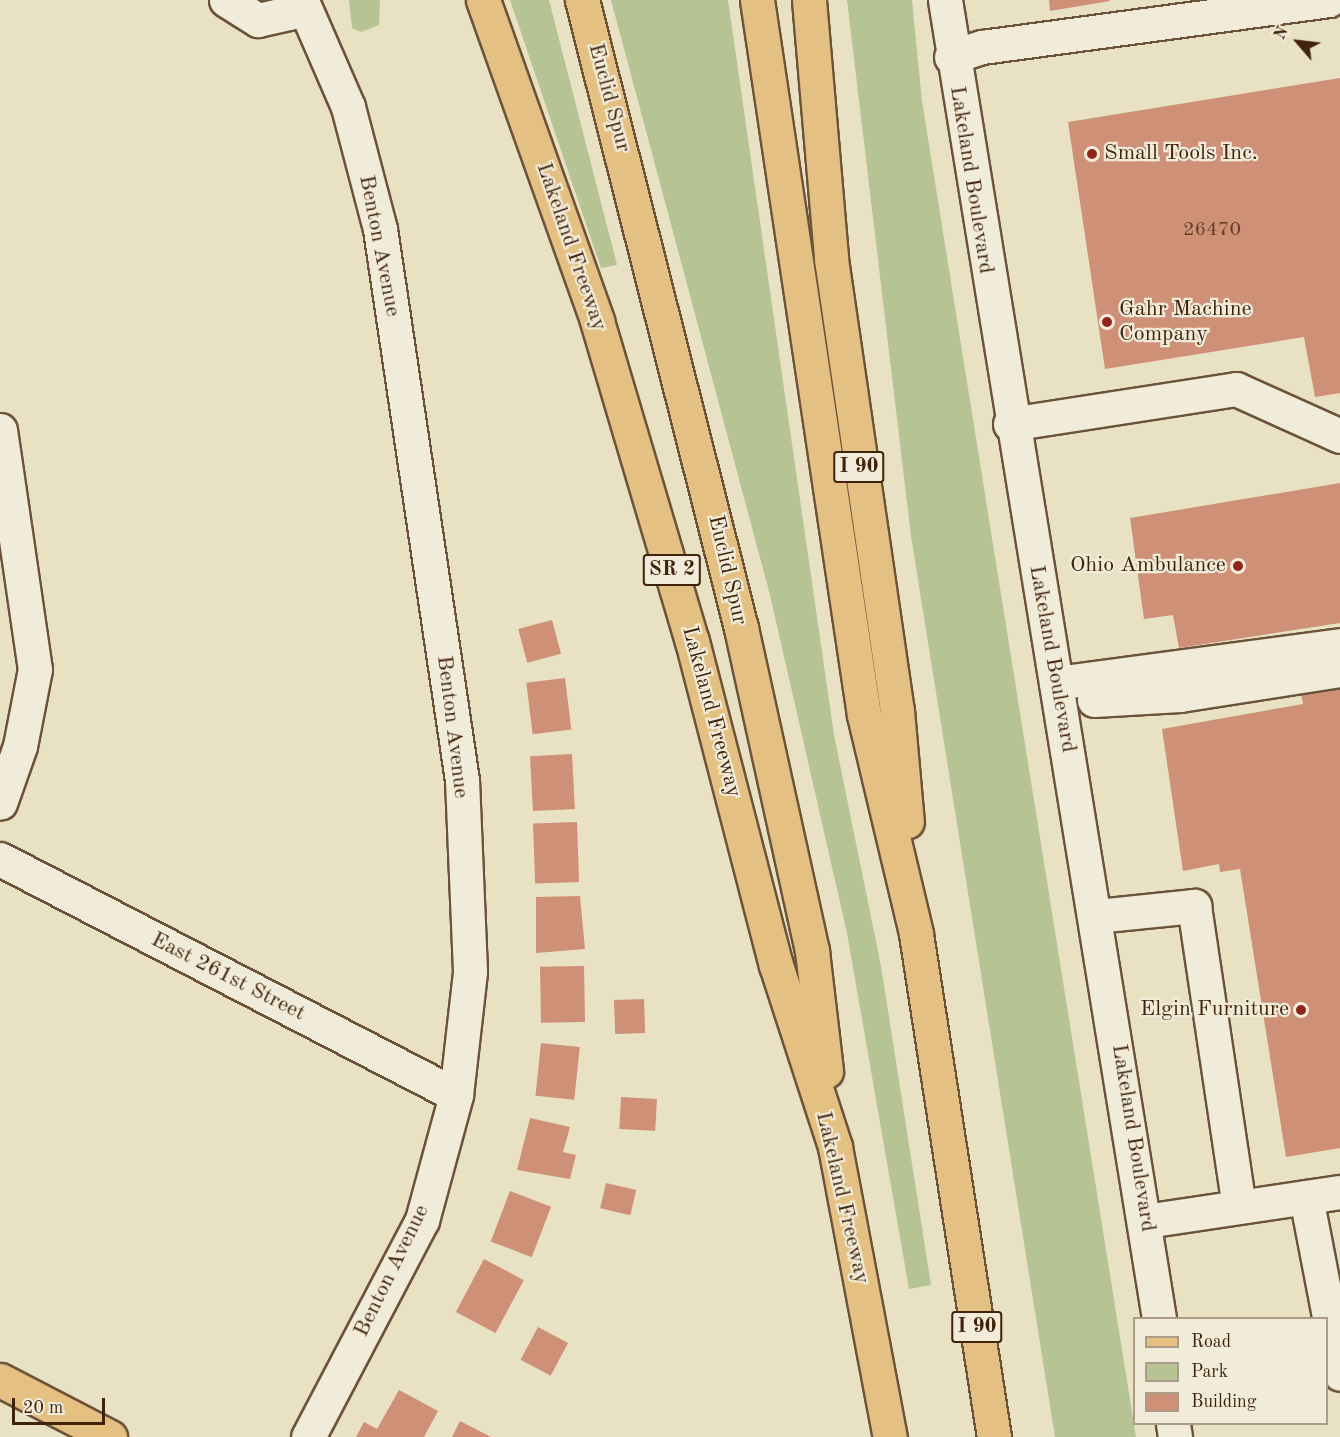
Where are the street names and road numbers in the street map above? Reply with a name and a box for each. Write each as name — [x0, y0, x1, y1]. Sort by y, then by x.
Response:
street label: Euclid Spur — [582, 41, 636, 155]
street label: Lakeland Boulevard — [943, 84, 999, 276]
street label: Lakeland Freeway — [530, 159, 612, 335]
street label: Benton Avenue — [352, 173, 406, 319]
road number: I 90 — [832, 449, 886, 485]
street label: Euclid Spur — [702, 513, 752, 627]
road number: SR 2 — [642, 552, 702, 588]
street label: Lakeland Boulevard — [1023, 563, 1081, 755]
street label: Lakeland Freeway — [675, 623, 747, 801]
street label: Benton Avenue — [430, 654, 474, 800]
street label: East 261st Street — [147, 927, 309, 1027]
street label: Lakeland Boulevard — [1105, 1042, 1161, 1234]
street label: Lakeland Freeway — [809, 1109, 875, 1287]
street label: Benton Avenue — [349, 1201, 435, 1341]
road number: I 90 — [950, 1309, 1004, 1345]

